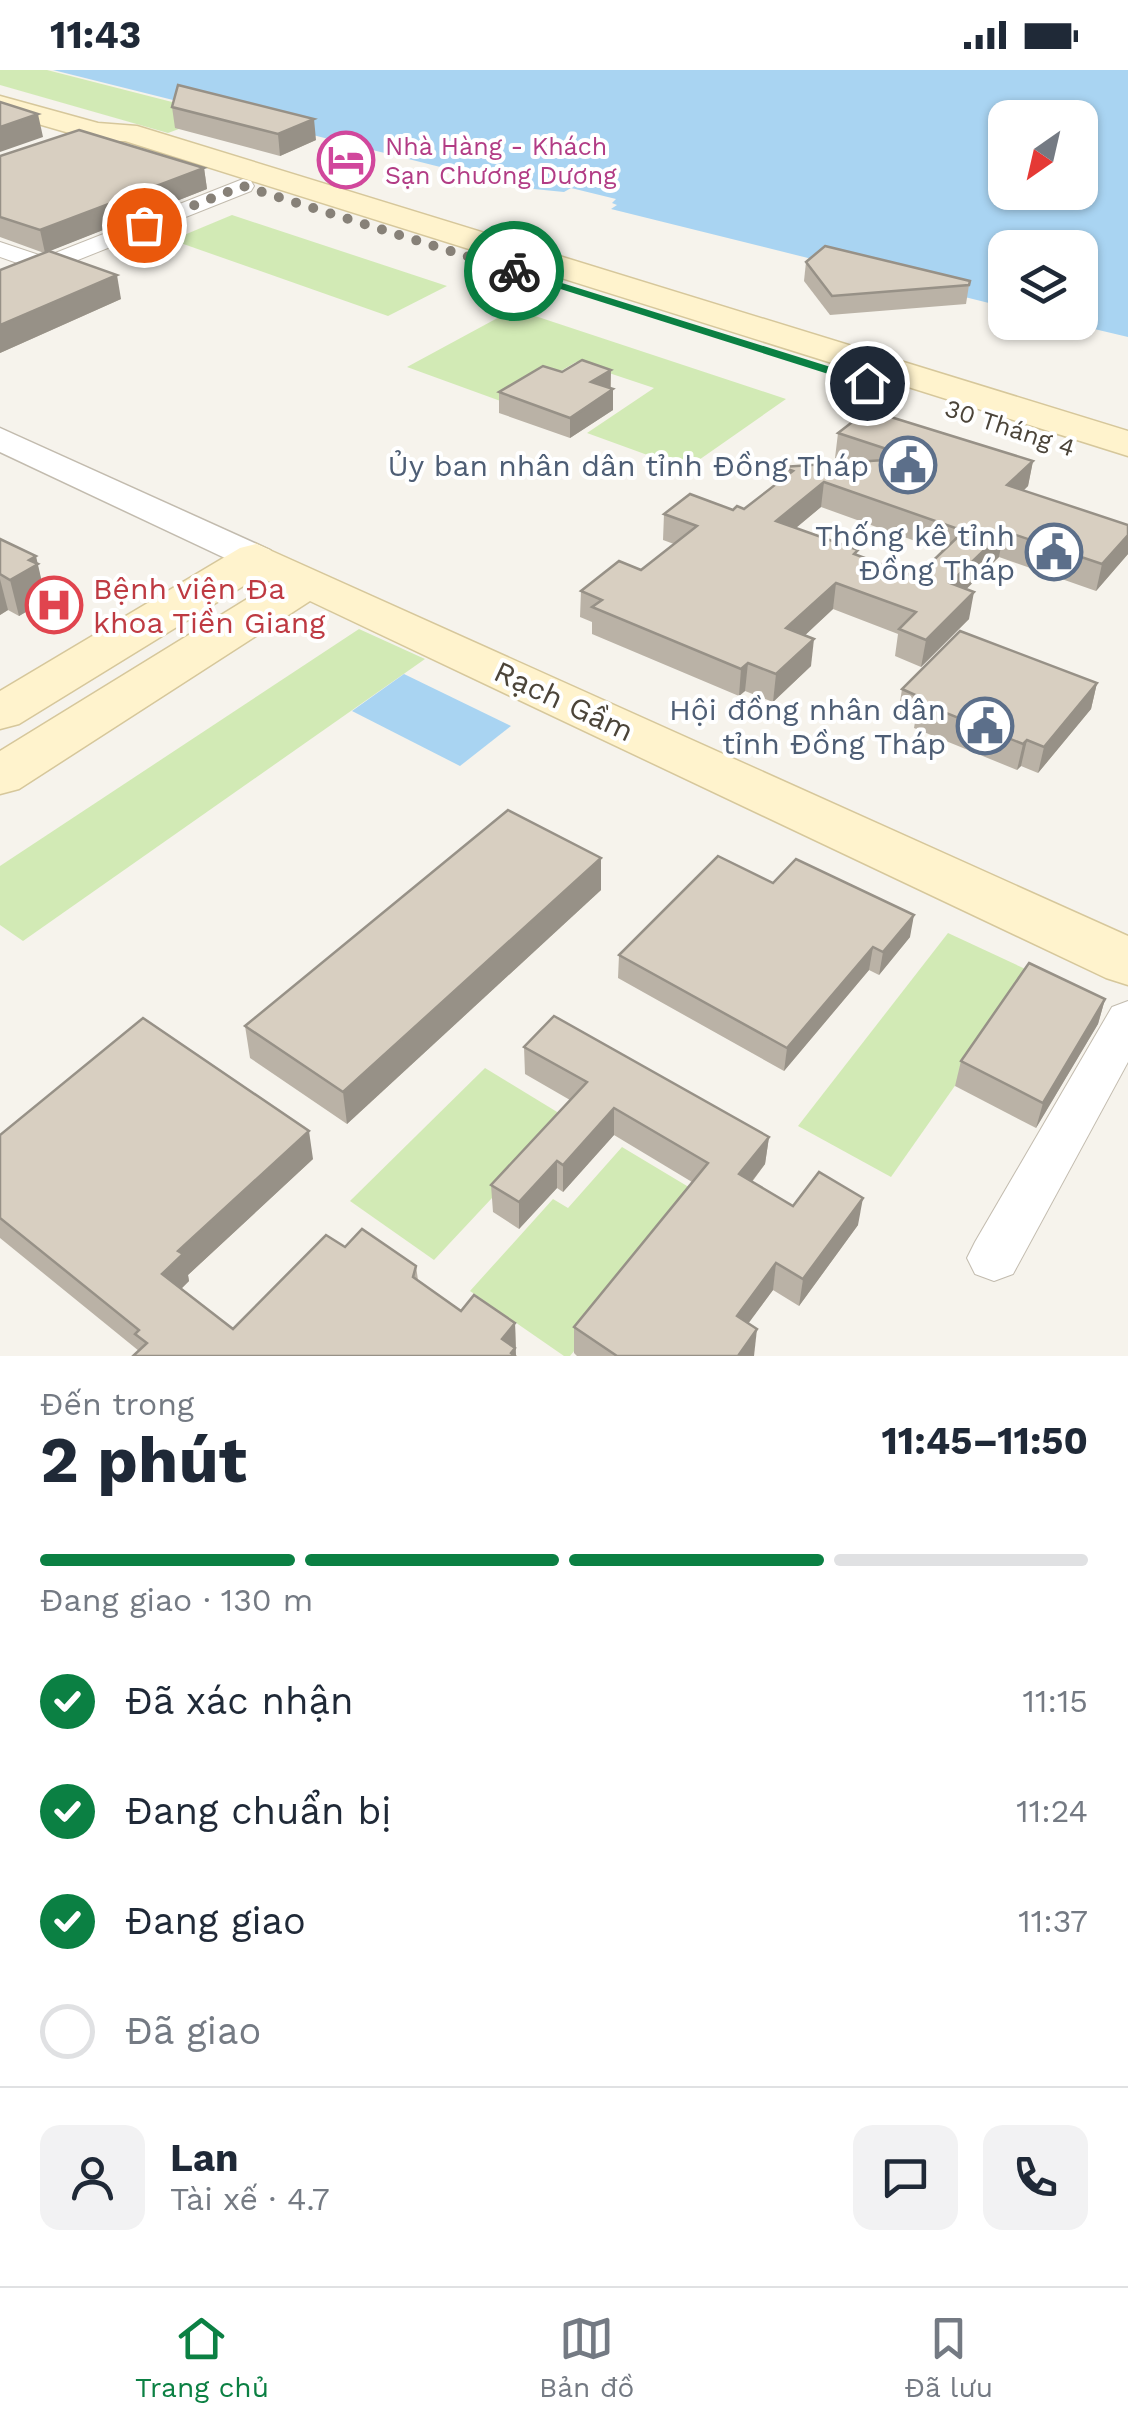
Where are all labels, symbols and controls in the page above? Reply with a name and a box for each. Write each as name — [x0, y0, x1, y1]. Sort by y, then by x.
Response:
text: 11:43 — [50, 13, 141, 57]
north arrow — [988, 100, 1098, 210]
map controls — [988, 100, 1098, 340]
hotel icon: Nhà Hàng - Khách Sạn Chương Dương — [316, 130, 376, 190]
place label: Nhà Hàng - Khách Sạn Chương Dương — [385, 132, 617, 190]
pin — [102, 183, 187, 268]
icon: bag — [117, 198, 172, 253]
courier — [464, 221, 564, 321]
button: layers — [988, 230, 1098, 340]
icon: bike — [487, 244, 542, 299]
pin — [825, 341, 910, 426]
icon: home — [840, 356, 895, 411]
street label: 30 Tháng 4 — [941, 393, 1079, 463]
public building icon: Ủy ban nhân dân tỉnh Đồng Tháp — [878, 435, 938, 495]
place label: Ủy ban nhân dân tỉnh Đồng Tháp — [387, 448, 869, 483]
place label: Thống kê tỉnh Đồng Tháp — [815, 518, 1015, 587]
public building icon: Thống kê tỉnh Đồng Tháp — [1024, 522, 1084, 582]
place label: Bệnh viện Đa khoa Tiền Giang — [93, 571, 325, 640]
hospital icon: Bệnh viện Đa khoa Tiền Giang — [24, 575, 84, 635]
street label: Rạch Gầm — [489, 653, 639, 749]
place label: Hội đồng nhân dân tỉnh Đồng Tháp — [669, 692, 946, 761]
public building icon: Hội đồng nhân dân tỉnh Đồng Tháp — [955, 696, 1015, 756]
text: Đến trong — [40, 1385, 194, 1423]
text: 11:45–11:50 — [881, 1419, 1088, 1463]
text: 2 phút — [40, 1422, 247, 1498]
text: Đang giao · 130 m — [40, 1581, 313, 1619]
icon: check — [40, 1674, 95, 1729]
text: Đã xác nhận — [125, 1679, 354, 1723]
text: 11:15 — [1022, 1682, 1088, 1720]
icon: check — [40, 1784, 95, 1839]
text: Đang chuẩn bị — [125, 1789, 391, 1833]
text: 11:24 — [1016, 1792, 1088, 1830]
icon: check — [40, 1894, 95, 1949]
text: Đang giao — [125, 1899, 306, 1943]
text: 11:37 — [1018, 1902, 1088, 1940]
text: Đã giao — [125, 2009, 261, 2053]
button: person — [40, 2125, 145, 2230]
button: chat — [853, 2125, 958, 2230]
button: phone — [983, 2125, 1088, 2230]
text: Lan — [170, 2136, 238, 2180]
text: Tài xế · 4.7 — [170, 2180, 330, 2218]
tab: Trang chủ — [135, 2311, 269, 2404]
tab: Bản đồ — [539, 2311, 634, 2404]
tab: Đã lưu — [904, 2311, 993, 2404]

